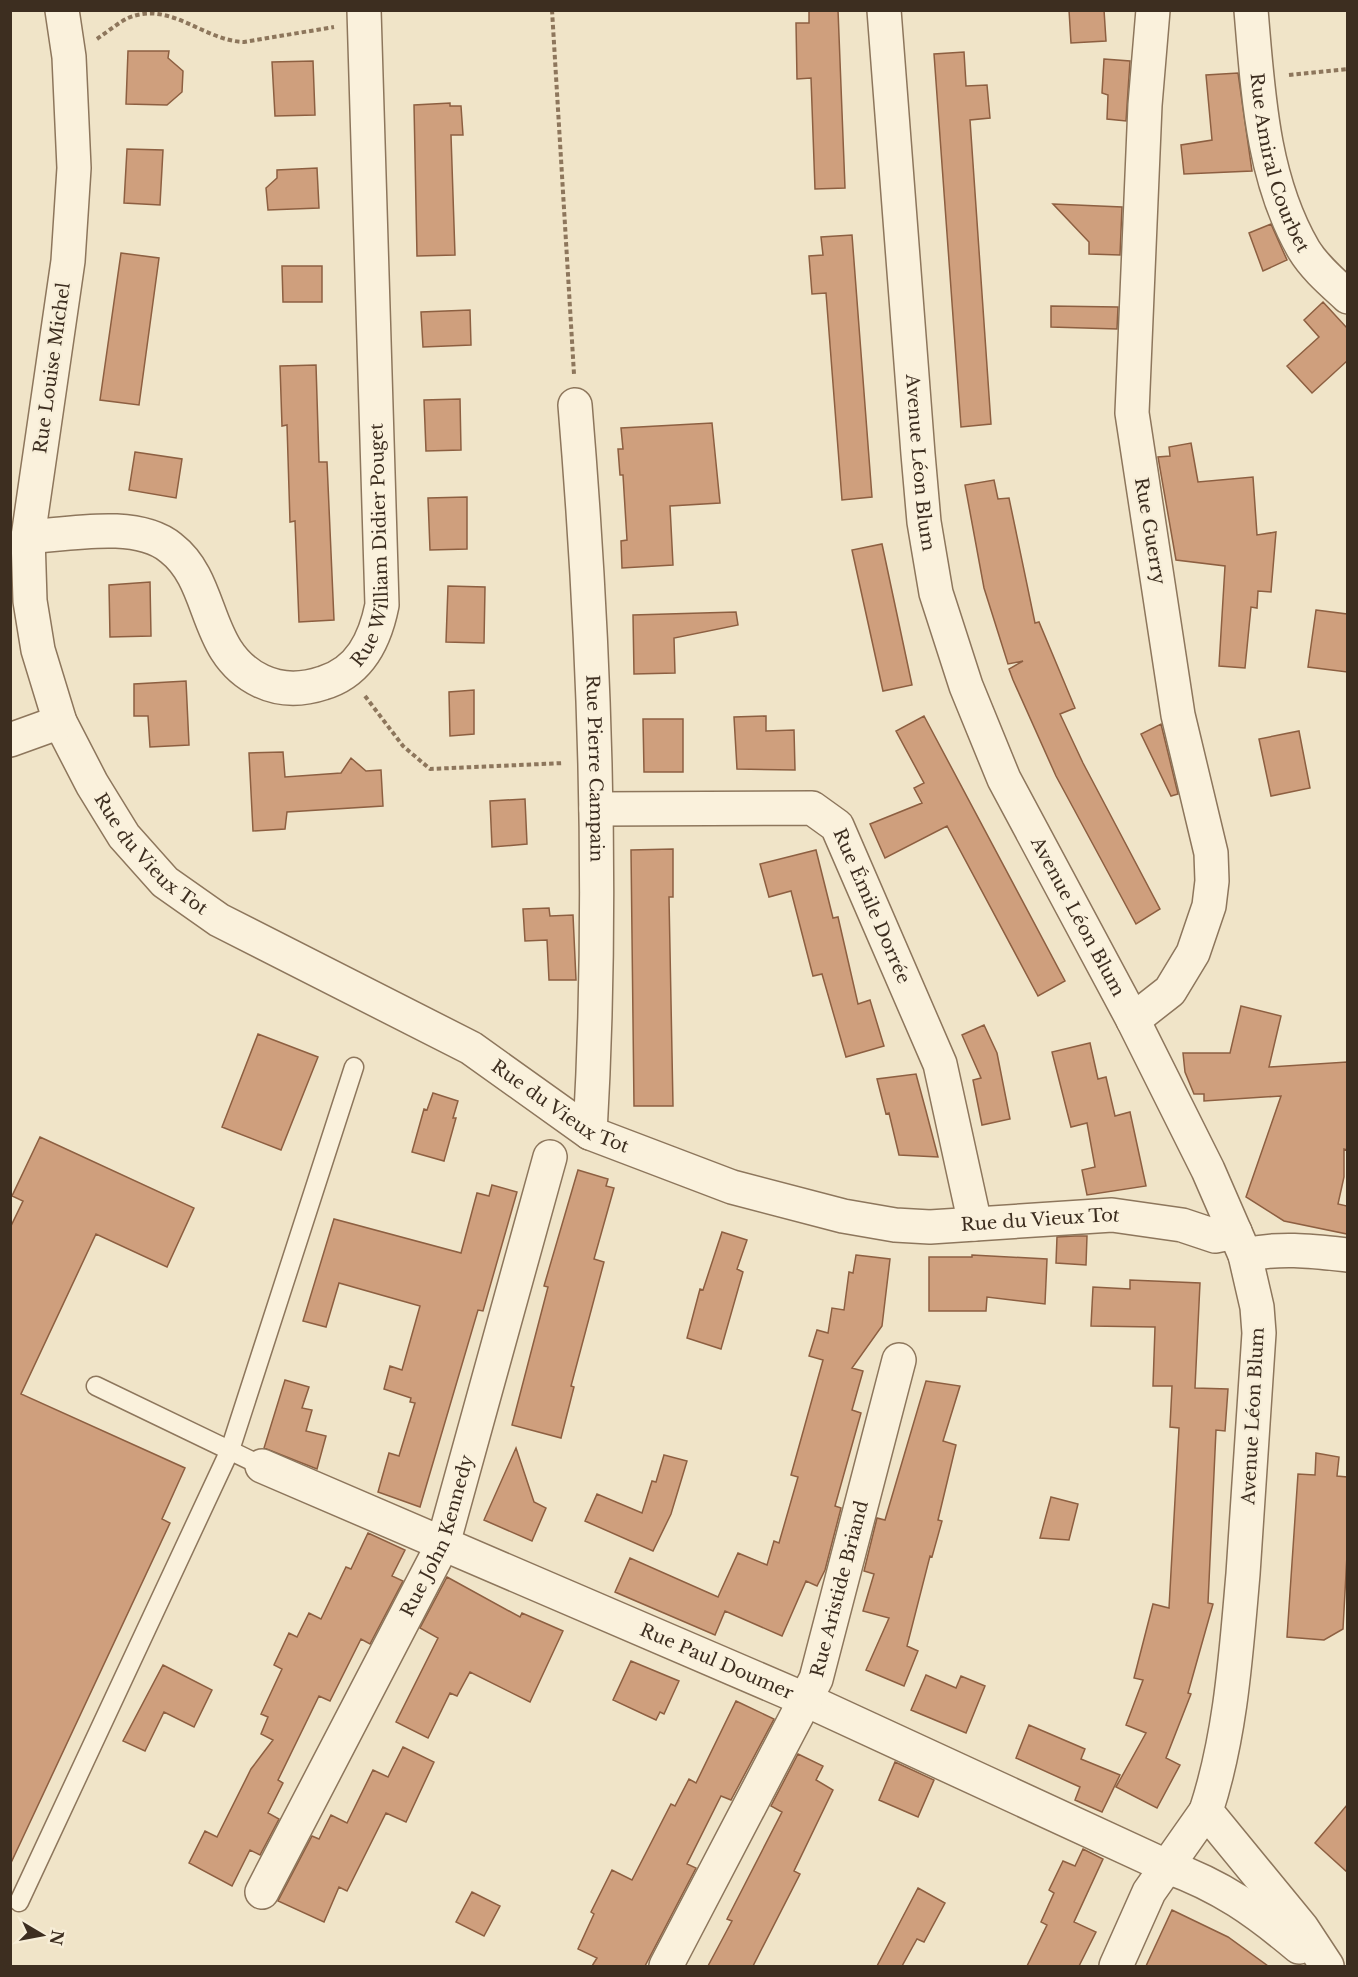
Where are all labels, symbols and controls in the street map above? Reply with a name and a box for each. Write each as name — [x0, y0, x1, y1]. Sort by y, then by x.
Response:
street label: Rue Amiral Courbet — [1245, 72, 1314, 256]
street label: Rue Louise Michel — [29, 281, 75, 455]
street label: Avenue Léon Blum — [901, 372, 940, 553]
street label: Rue William Didier Pouget — [346, 423, 393, 671]
street label: Rue Guerry — [1130, 476, 1170, 587]
street label: Rue Pierre Campain — [581, 674, 608, 862]
street label: Rue du Vieux Tot — [89, 789, 212, 920]
street label: Rue Émile Dorrée — [828, 825, 915, 987]
street label: Avenue Léon Blum — [1026, 832, 1129, 1000]
street label: Rue du Vieux Tot — [487, 1055, 632, 1158]
street label: Rue du Vieux Tot — [960, 1204, 1121, 1236]
street label: Avenue Léon Blum — [1237, 1327, 1269, 1506]
street label: Rue John Kennedy — [396, 1452, 478, 1621]
street label: Rue Aristide Briand — [806, 1498, 873, 1679]
street label: Rue Paul Doumer — [637, 1619, 797, 1704]
north arrow — [12, 1905, 72, 1965]
text: N — [46, 1928, 68, 1947]

